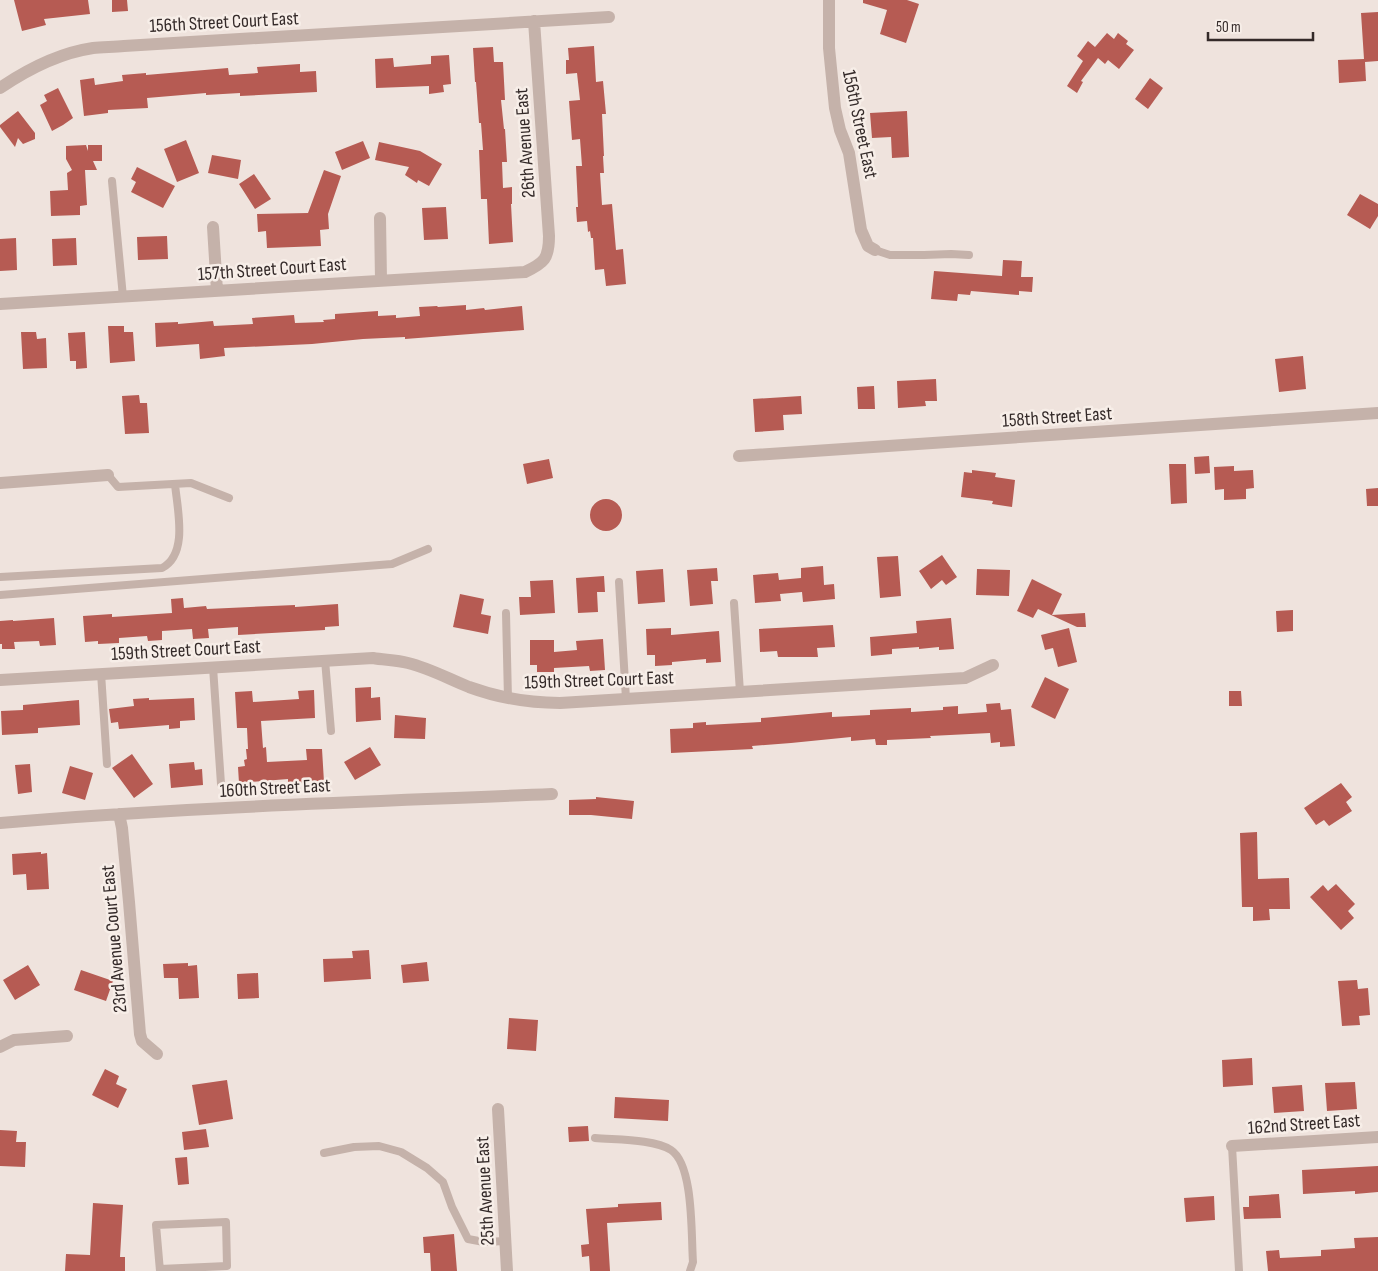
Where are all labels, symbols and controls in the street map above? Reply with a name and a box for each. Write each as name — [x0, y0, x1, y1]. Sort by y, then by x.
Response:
street label: 156th Street Court East — [149, 7, 300, 38]
scale bar — [1208, 10, 1313, 42]
text: 50 m — [1216, 18, 1241, 37]
street label: 156th Street East — [837, 68, 882, 181]
street label: 26th Avenue East — [510, 87, 541, 199]
street label: 157th Street Court East — [197, 253, 347, 286]
street label: 158th Street East — [1001, 402, 1113, 433]
street label: 159th Street Court East — [111, 635, 262, 666]
street label: 159th Street Court East — [524, 666, 674, 695]
street label: 160th Street East — [219, 774, 331, 803]
street label: 23rd Avenue Court East — [97, 864, 132, 1014]
street label: 162nd Street East — [1247, 1109, 1361, 1140]
street label: 25th Avenue East — [471, 1136, 500, 1246]

